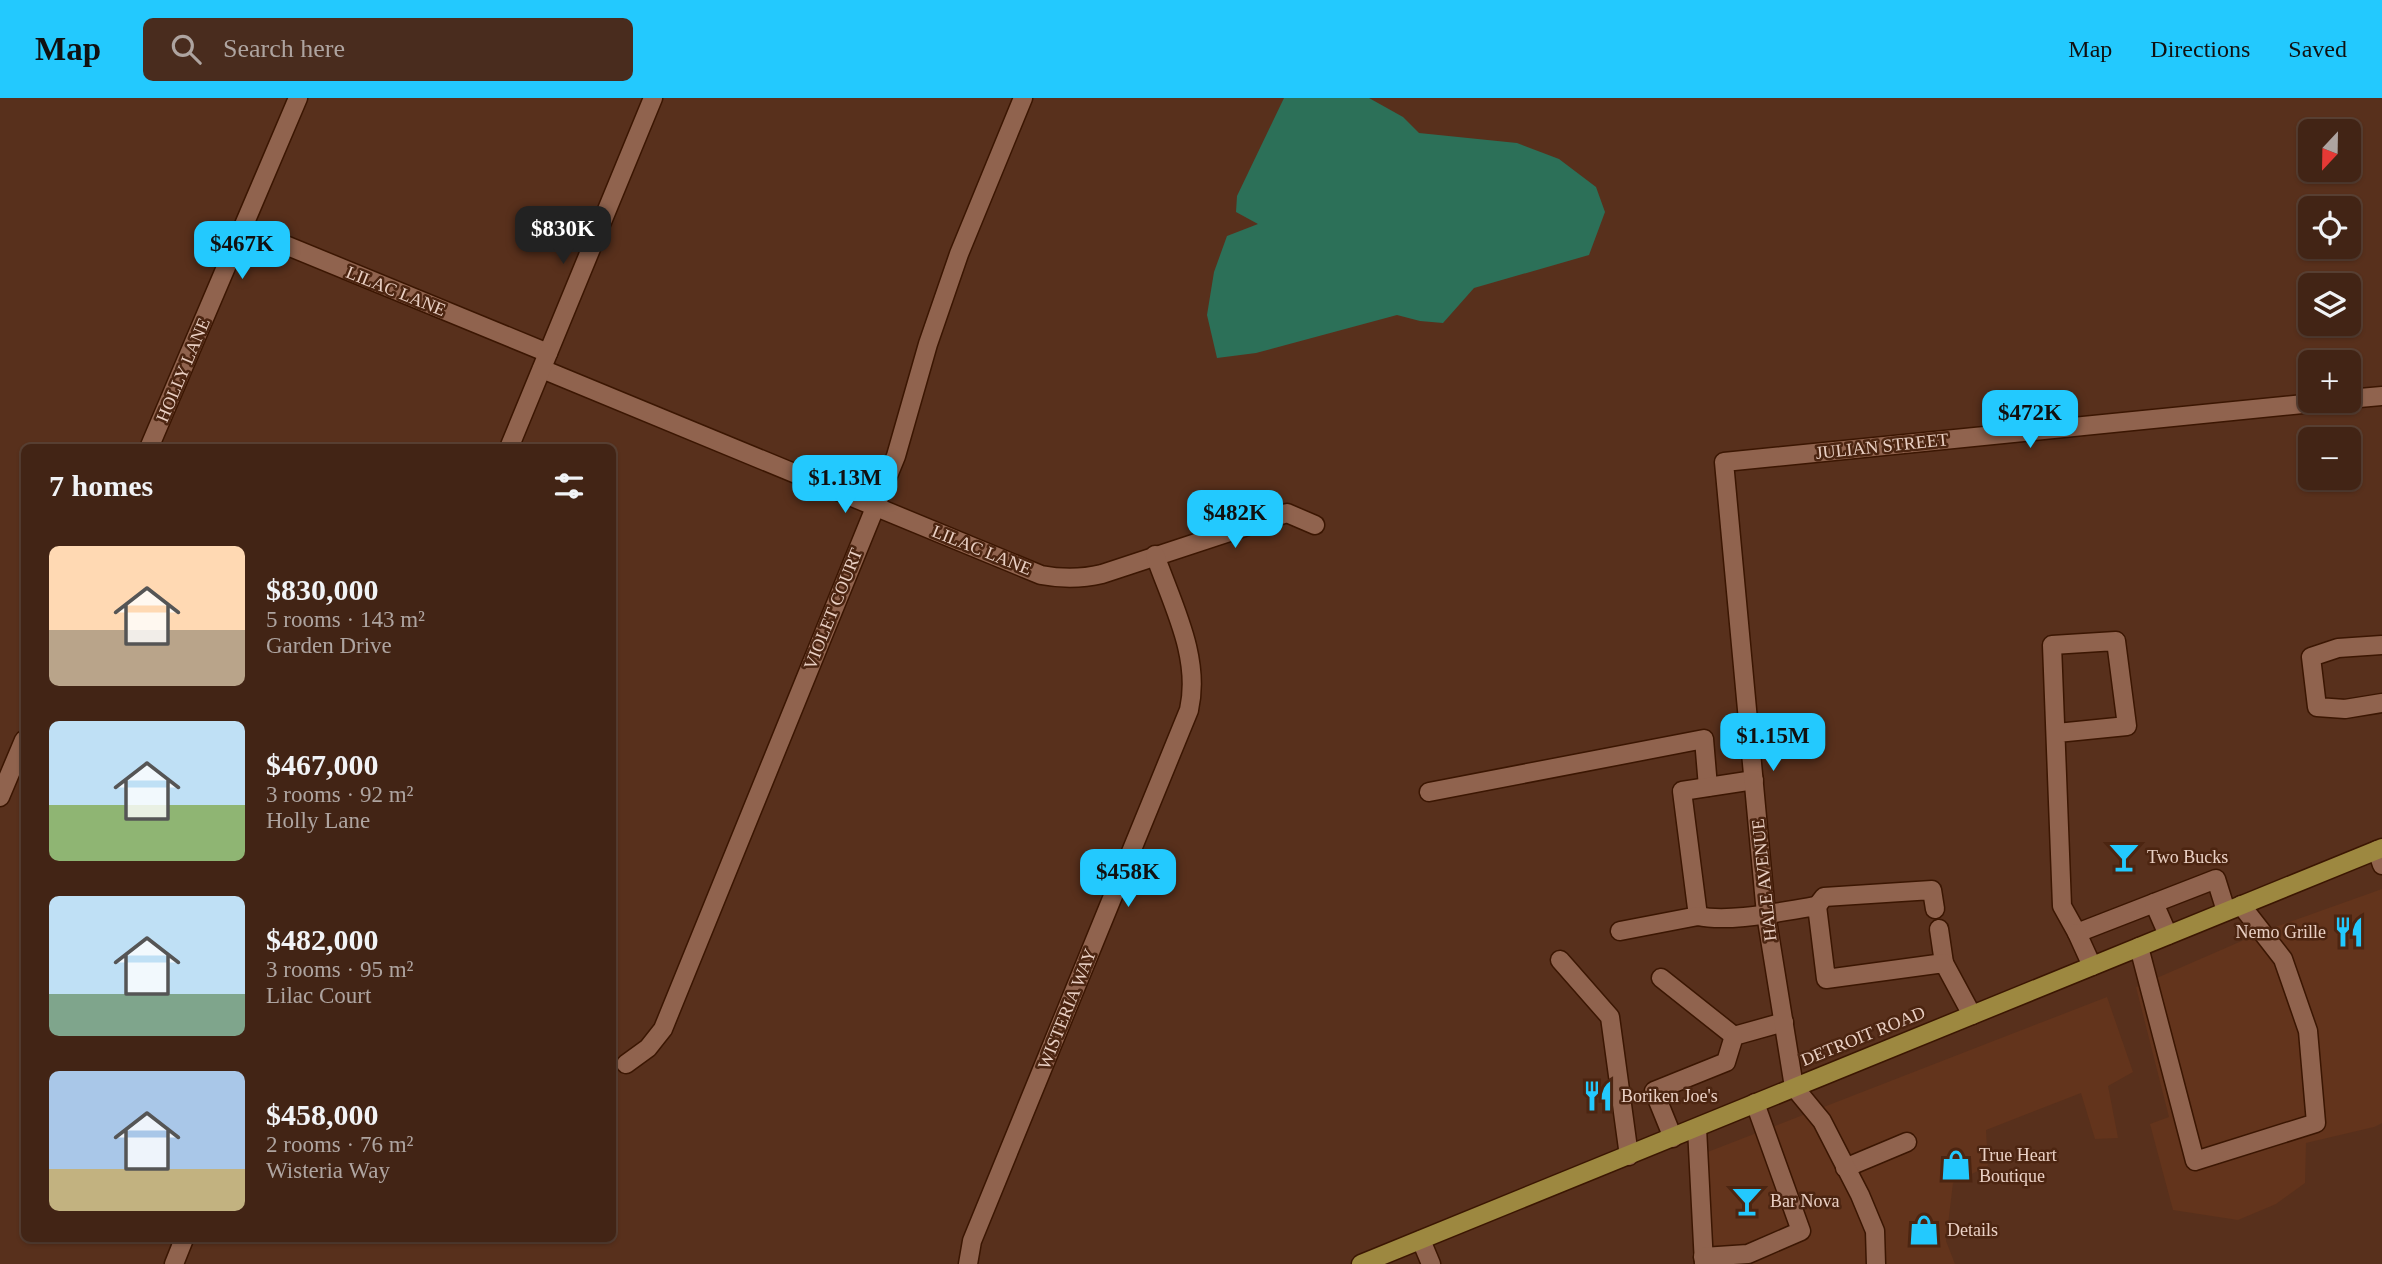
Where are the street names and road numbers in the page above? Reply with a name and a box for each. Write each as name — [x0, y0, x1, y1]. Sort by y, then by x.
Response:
street label: LILAC LANE — [343, 262, 449, 320]
street label: HOLLY LANE — [152, 315, 214, 425]
street label: JULIAN STREET — [1815, 429, 1949, 463]
street label: LILAC LANE — [929, 521, 1035, 579]
street label: VIOLET COURT — [800, 545, 866, 673]
street label: HALE AVENUE — [1748, 818, 1780, 942]
street label: WISTERIA WAY — [1034, 946, 1100, 1072]
street label: DETROIT ROAD — [1798, 1002, 1928, 1070]

